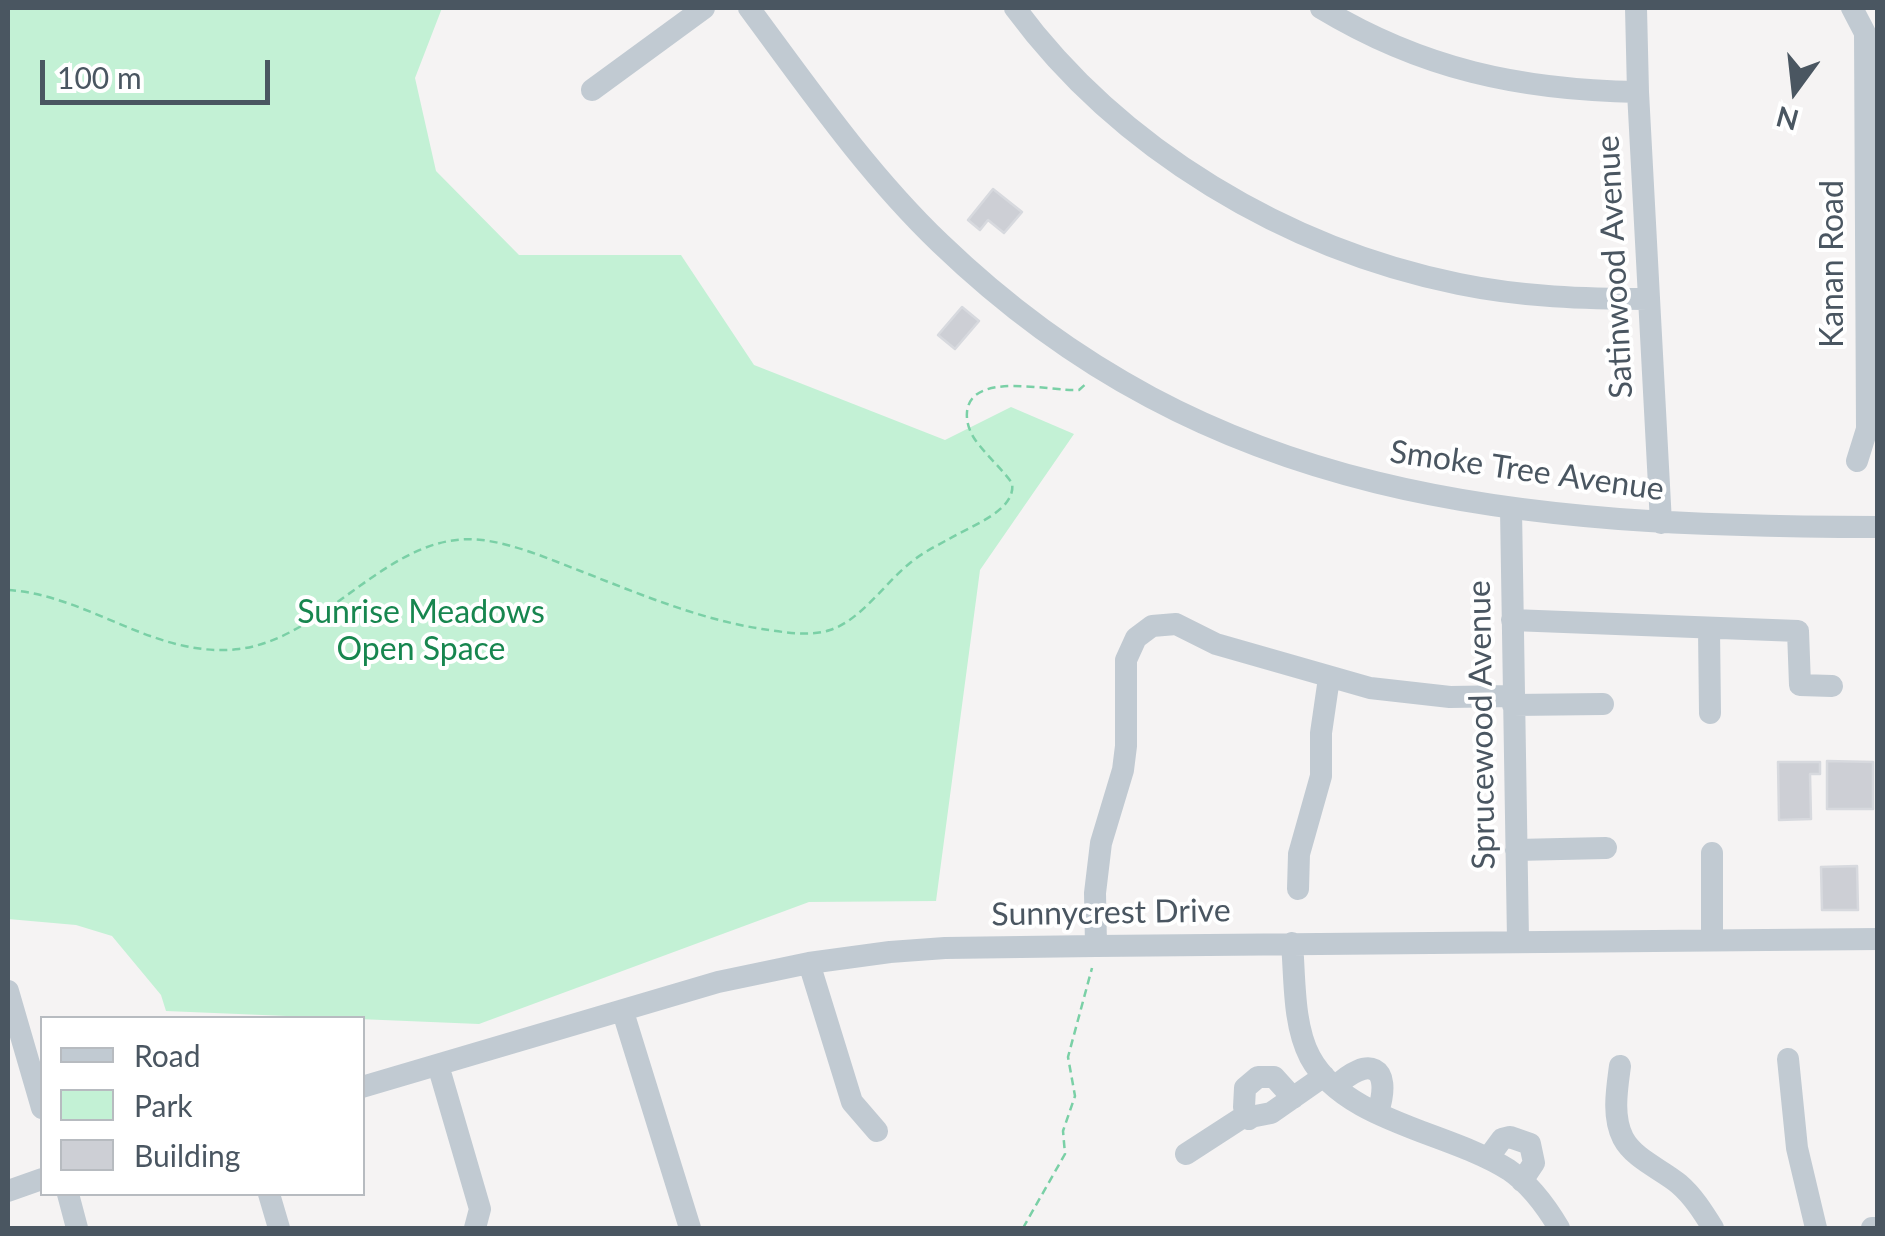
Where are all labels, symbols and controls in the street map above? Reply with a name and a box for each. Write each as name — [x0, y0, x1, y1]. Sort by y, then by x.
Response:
scale bar — [45, 40, 275, 102]
north arrow — [1745, 40, 1845, 140]
text: 100 m — [57, 59, 142, 95]
text: N — [1772, 100, 1802, 138]
street label: Satinwood Avenue — [1589, 134, 1641, 400]
street label: Kanan Road — [1814, 180, 1852, 348]
street label: Smoke Tree Avenue — [1388, 433, 1666, 509]
street label: Sprucewood Avenue — [1460, 580, 1504, 870]
park label: Sunrise Meadows Open Space — [297, 594, 545, 669]
street label: Sunnycrest Drive — [991, 892, 1231, 934]
legend — [40, 1016, 365, 1196]
text: Road — [134, 1037, 201, 1073]
text: Park — [134, 1087, 193, 1123]
text: Building — [134, 1137, 240, 1173]

